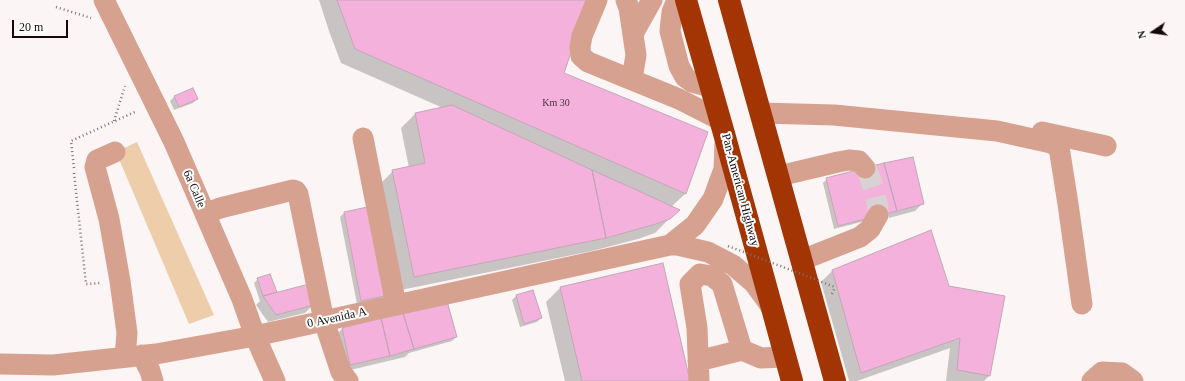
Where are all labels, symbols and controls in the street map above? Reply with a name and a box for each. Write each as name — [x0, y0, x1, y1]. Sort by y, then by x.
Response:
scale bar — [14, 12, 70, 38]
north arrow — [1133, 12, 1173, 52]
text: 20 m — [19, 20, 43, 34]
text: N — [1135, 29, 1148, 40]
house number: Km 30 — [542, 97, 570, 109]
street label: Pan-American Highway — [718, 132, 762, 248]
street label: 6a Calle — [180, 168, 208, 210]
street label: 0 Avenida A — [306, 305, 368, 331]

